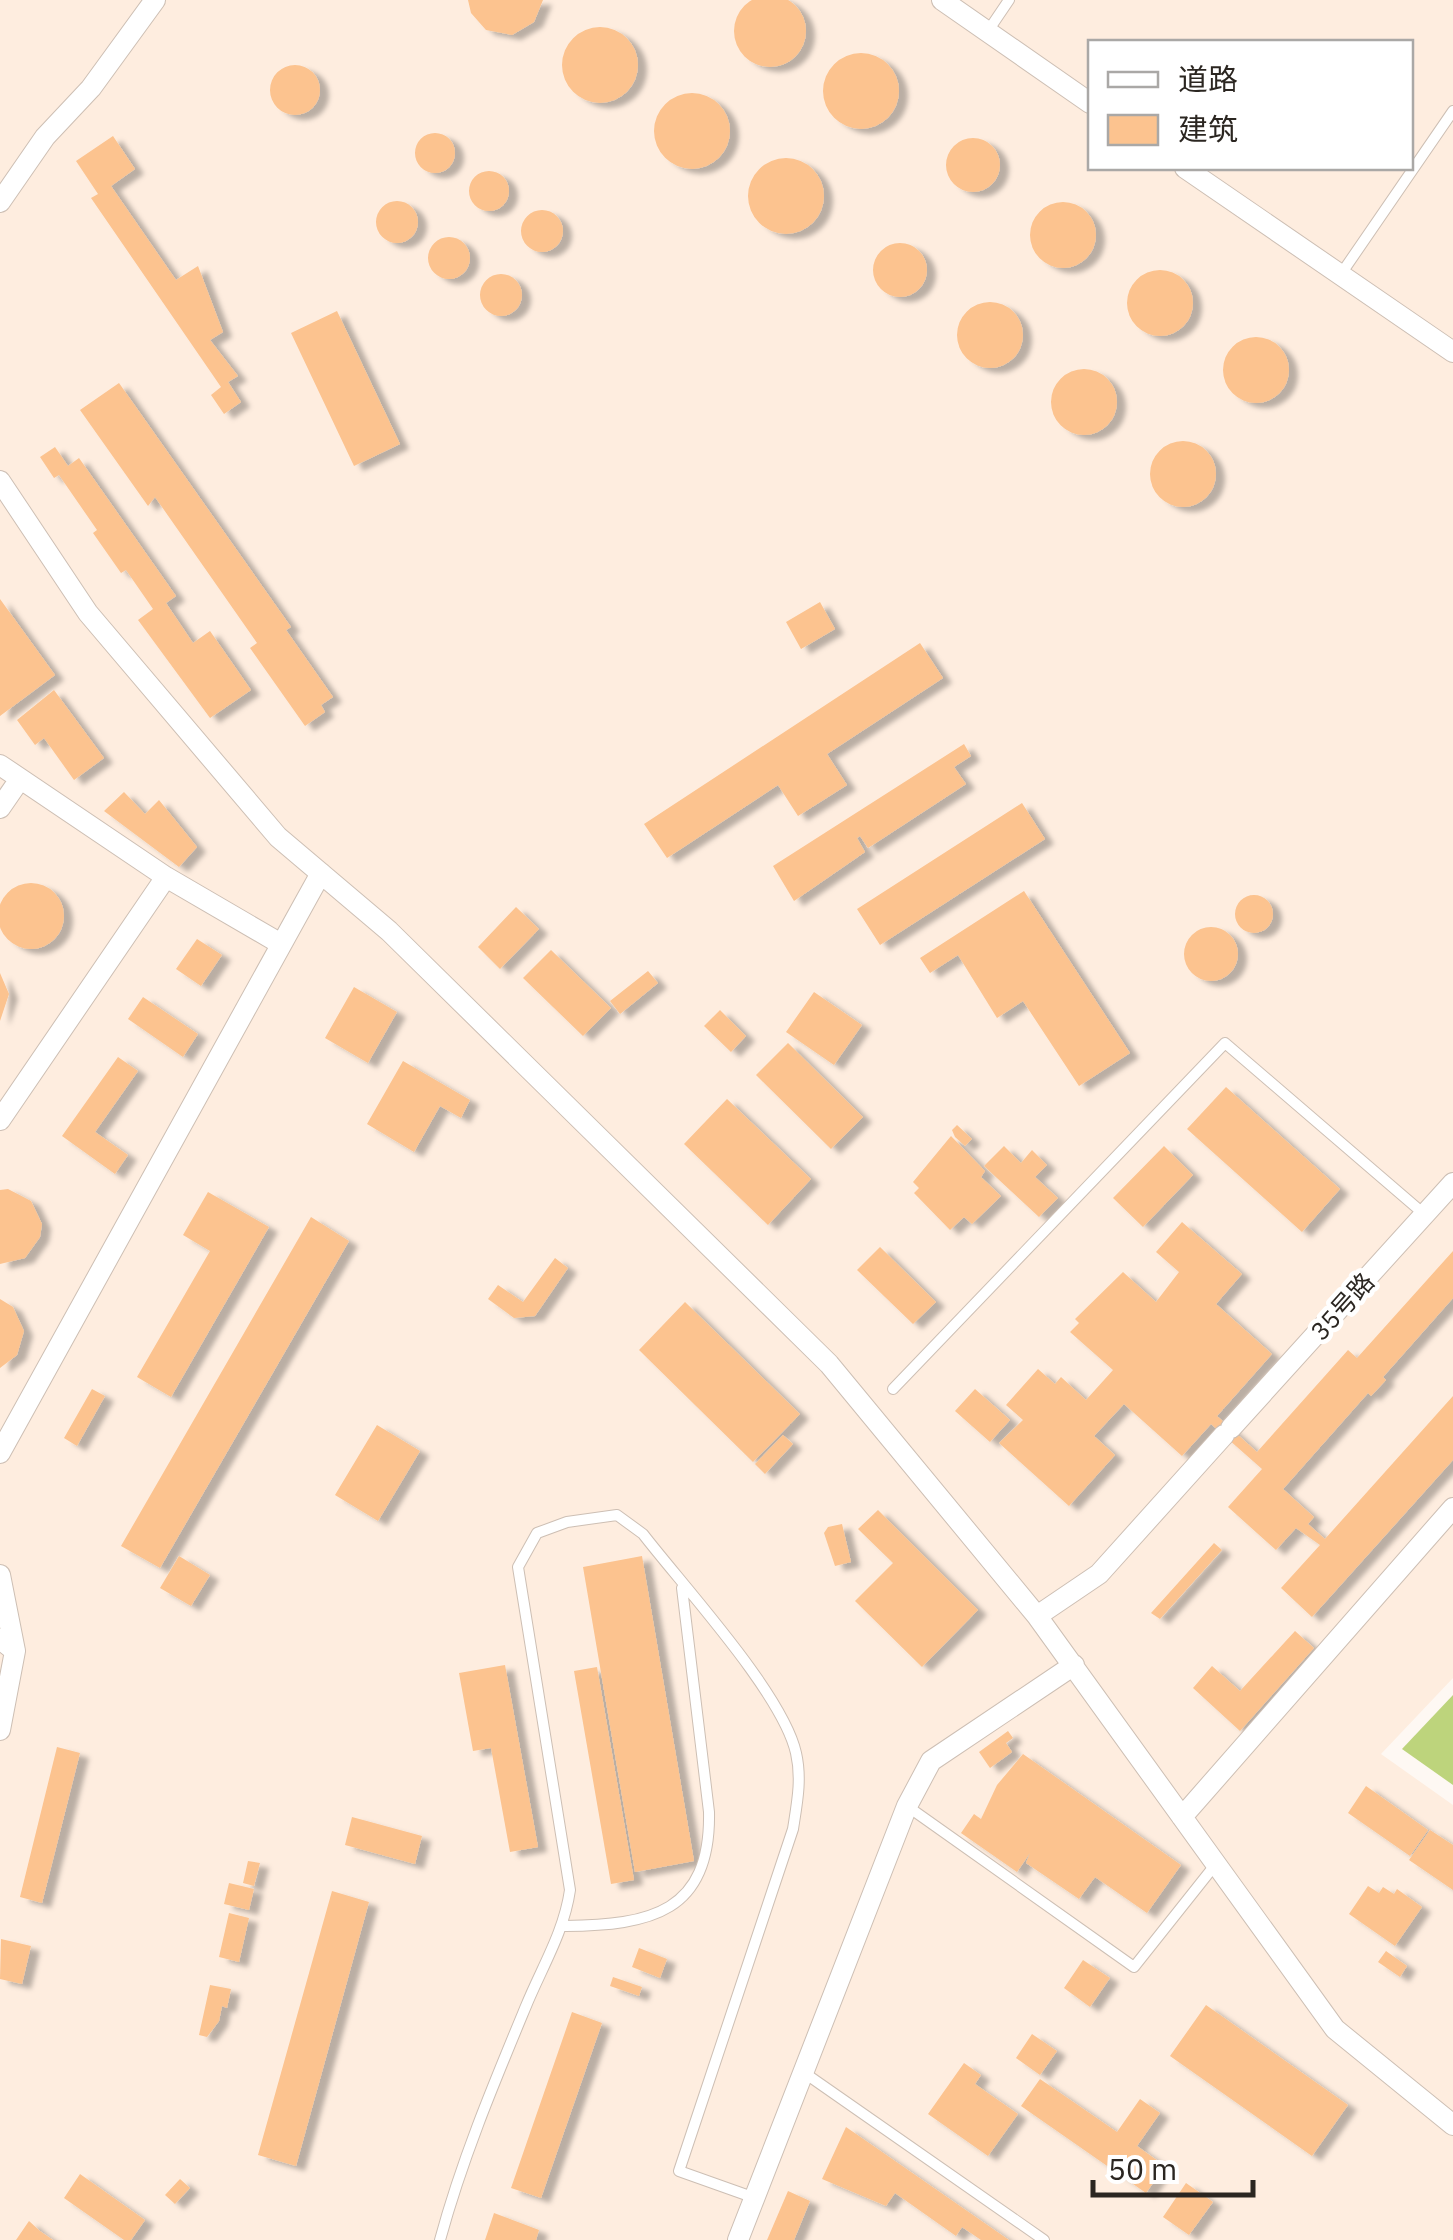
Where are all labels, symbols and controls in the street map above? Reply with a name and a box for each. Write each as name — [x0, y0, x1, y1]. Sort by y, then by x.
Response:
legend — [1088, 40, 1413, 170]
text: 道路 — [1178, 59, 1238, 98]
text: 建筑 — [1178, 109, 1238, 148]
street label: 35号路 — [1303, 1265, 1381, 1347]
scale bar — [1093, 2135, 1253, 2197]
text: 50 m — [1108, 2149, 1177, 2188]

